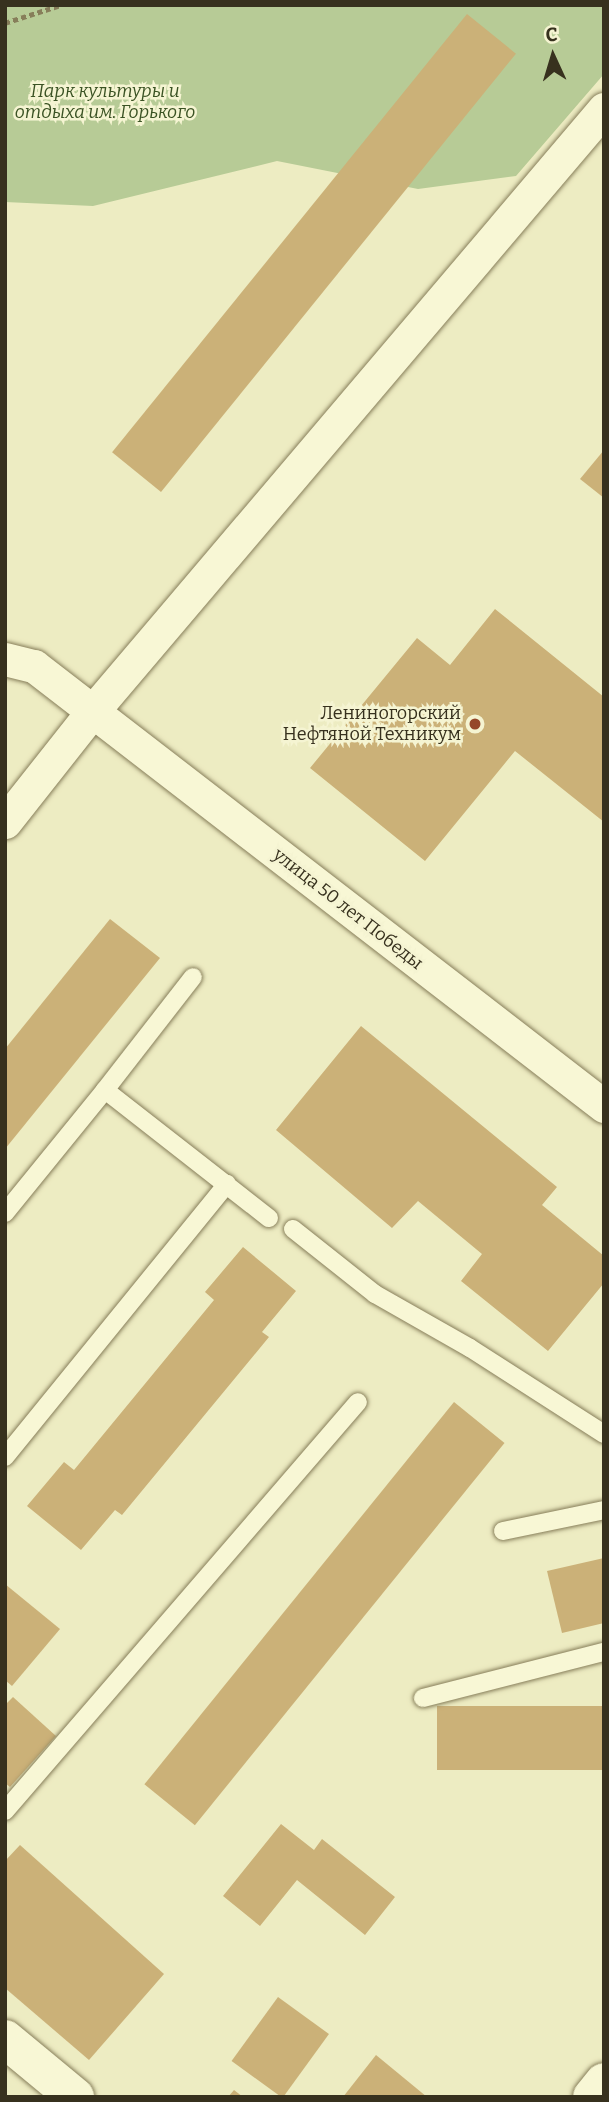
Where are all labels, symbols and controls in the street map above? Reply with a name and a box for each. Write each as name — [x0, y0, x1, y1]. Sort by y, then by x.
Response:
north arrow — [518, 21, 588, 91]
text: С — [545, 23, 558, 46]
park label: Парк культуры и отдыха им. Горького — [15, 81, 195, 124]
place label: Лениногорский Нефтяной Техникум — [283, 703, 461, 746]
marker: Лениногорский Нефтяной Техникум — [467, 716, 483, 732]
street label: улица 50 лет Победы — [269, 844, 427, 974]

